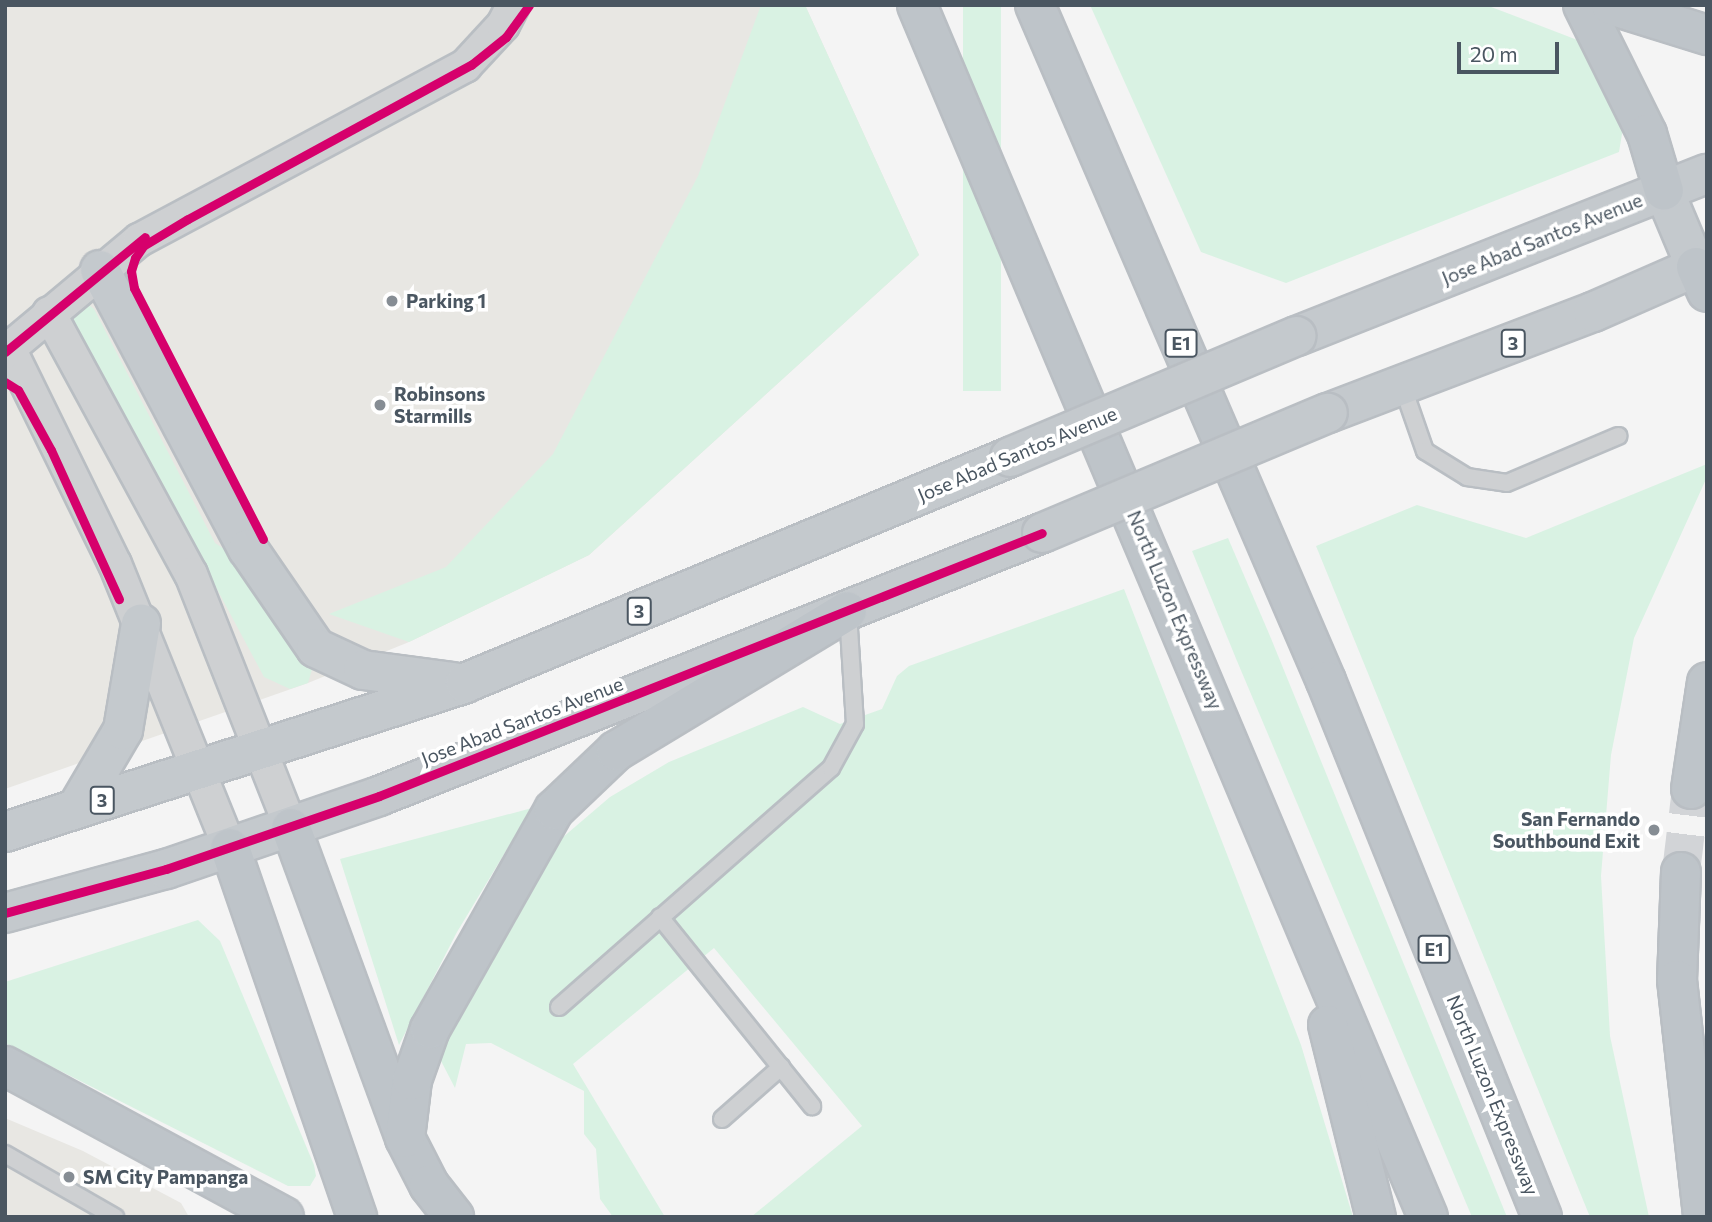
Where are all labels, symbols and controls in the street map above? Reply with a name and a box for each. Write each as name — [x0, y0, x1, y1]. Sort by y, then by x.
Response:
scale bar — [1460, 28, 1562, 72]
text: 20 m — [1470, 41, 1518, 66]
street label: Jose Abad Santos Avenue — [1438, 188, 1646, 290]
place label: Parking 1 — [406, 290, 486, 312]
marker: Parking 1 — [384, 293, 400, 309]
road number: E1 — [1164, 328, 1198, 358]
road number: 3 — [1501, 328, 1525, 358]
place label: Robinsons Starmills — [394, 383, 485, 427]
marker: Robinsons Starmills — [372, 397, 388, 413]
street label: Jose Abad Santos Avenue — [914, 402, 1120, 506]
street label: North Luzon Expressway — [1123, 507, 1227, 713]
road number: 3 — [627, 596, 651, 626]
street label: Jose Abad Santos Avenue — [418, 672, 626, 770]
road number: 3 — [90, 786, 114, 814]
place label: San Fernando Southbound Exit — [1493, 808, 1640, 852]
marker: San Fernando Southbound Exit — [1646, 822, 1662, 838]
road number: E1 — [1416, 934, 1452, 964]
street label: North Luzon Expressway — [1442, 992, 1544, 1198]
place label: SM City Pampanga — [83, 1166, 248, 1188]
marker: SM City Pampanga — [61, 1169, 77, 1185]

